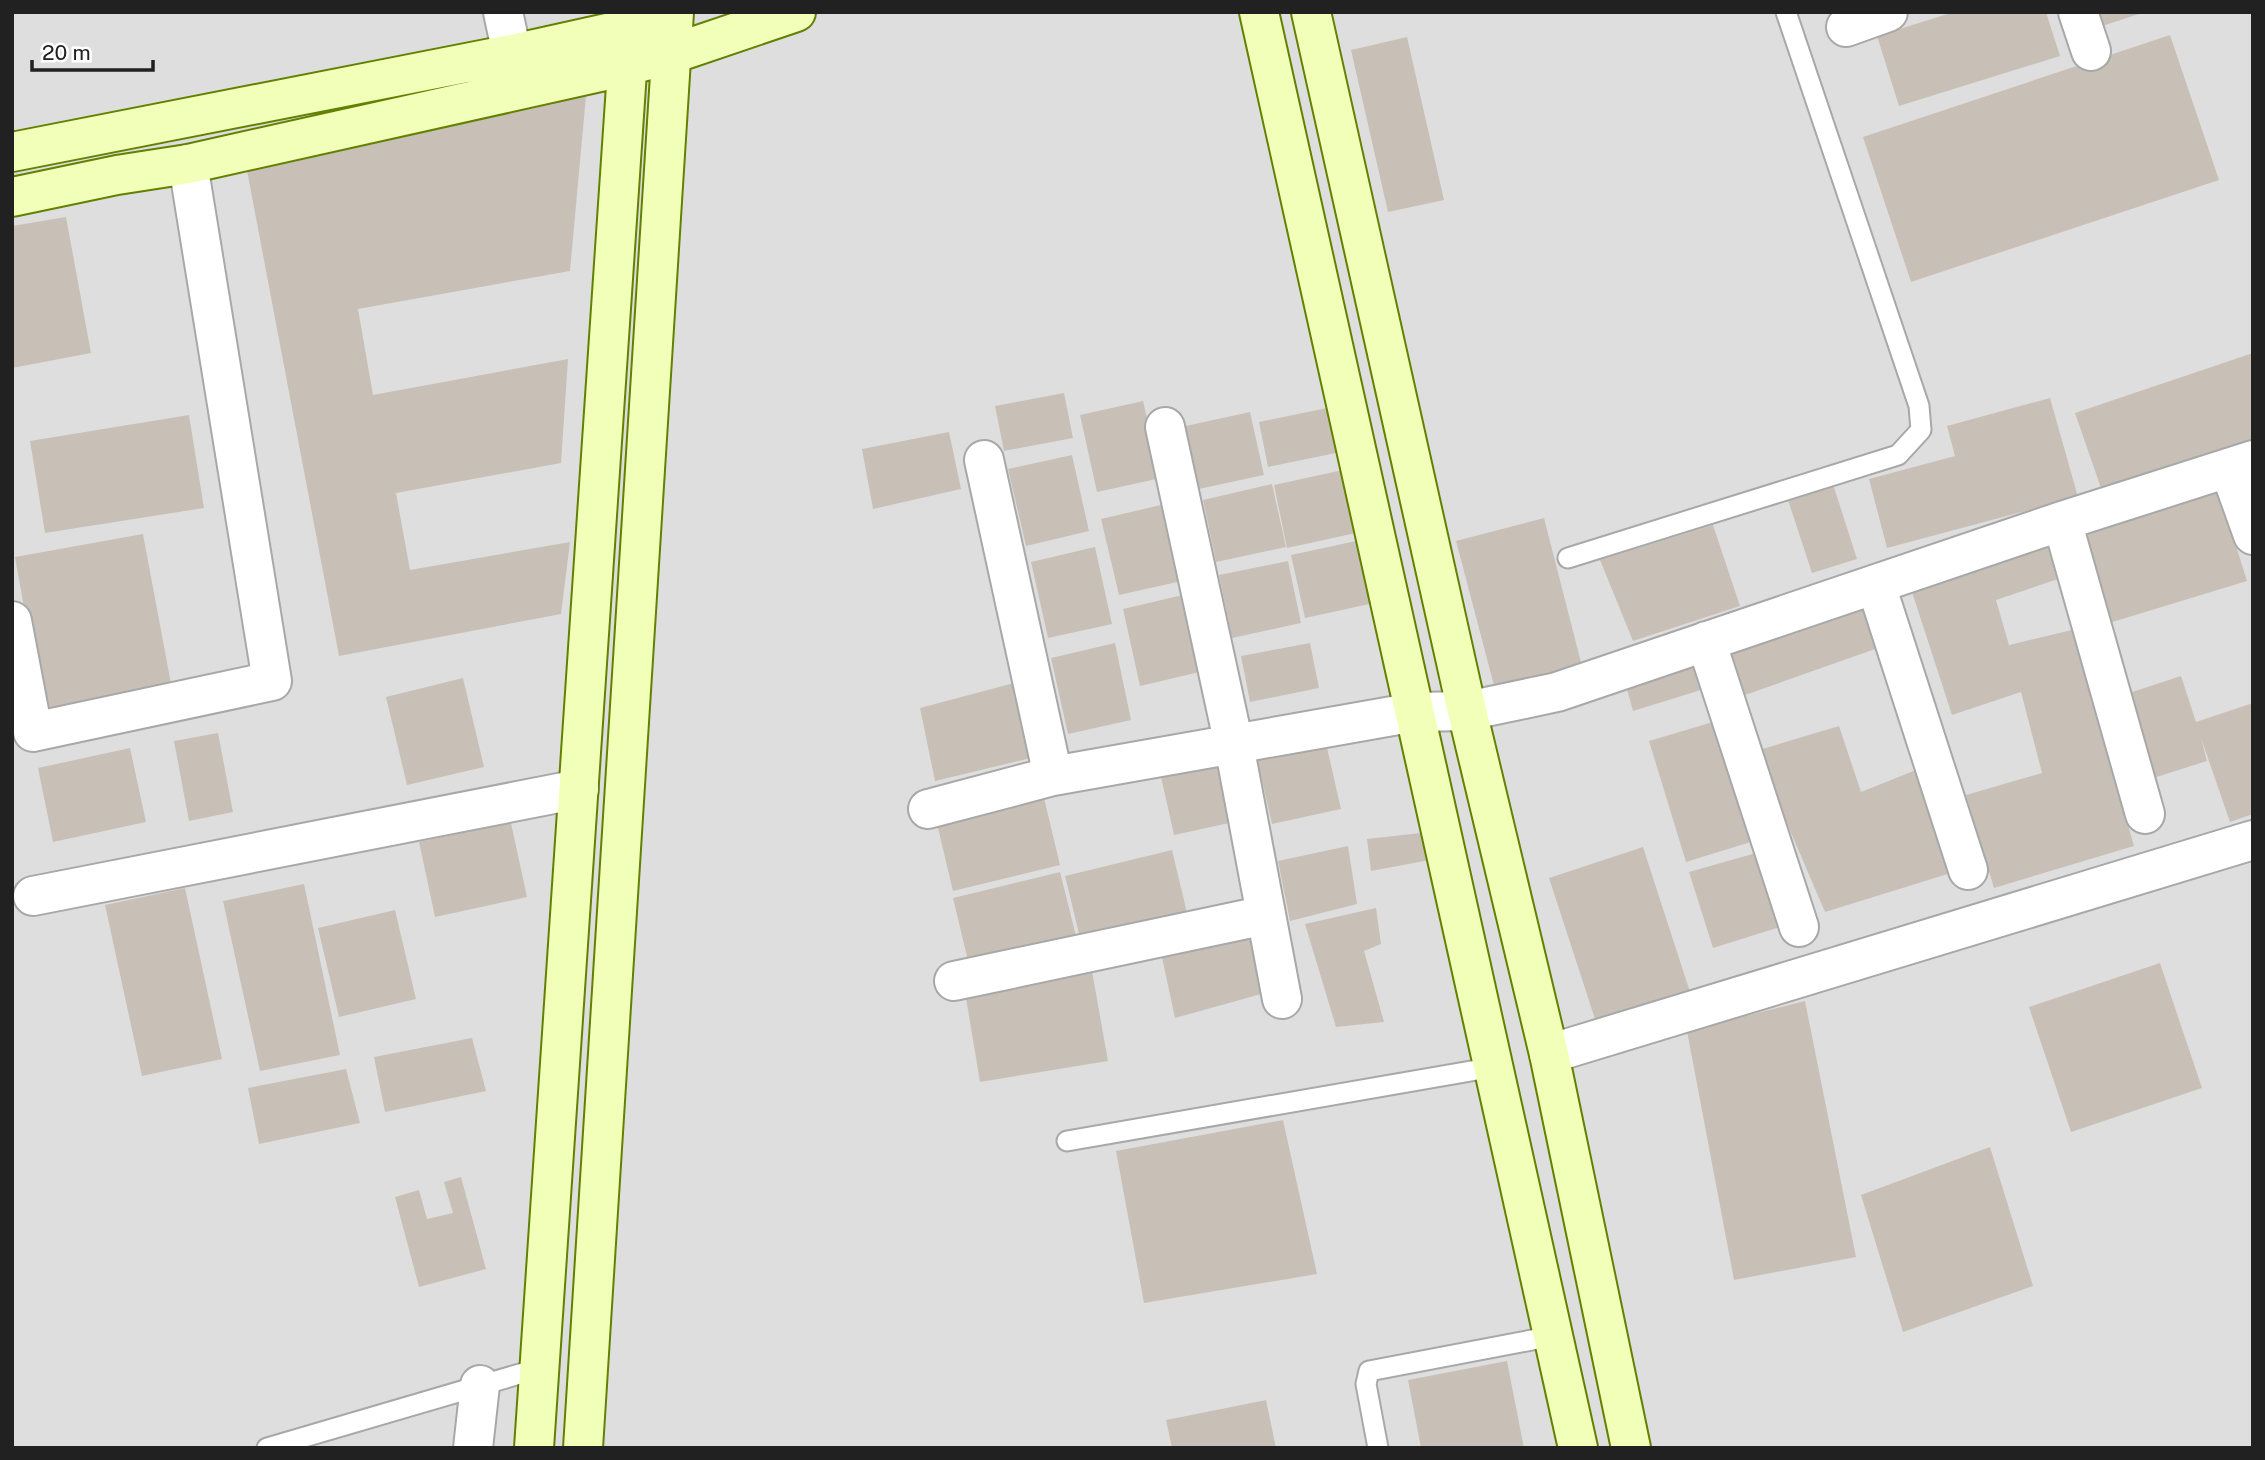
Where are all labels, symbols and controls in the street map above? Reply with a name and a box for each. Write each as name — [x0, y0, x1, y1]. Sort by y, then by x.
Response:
scale bar — [32, 28, 152, 72]
text: 20 m — [42, 40, 91, 65]

